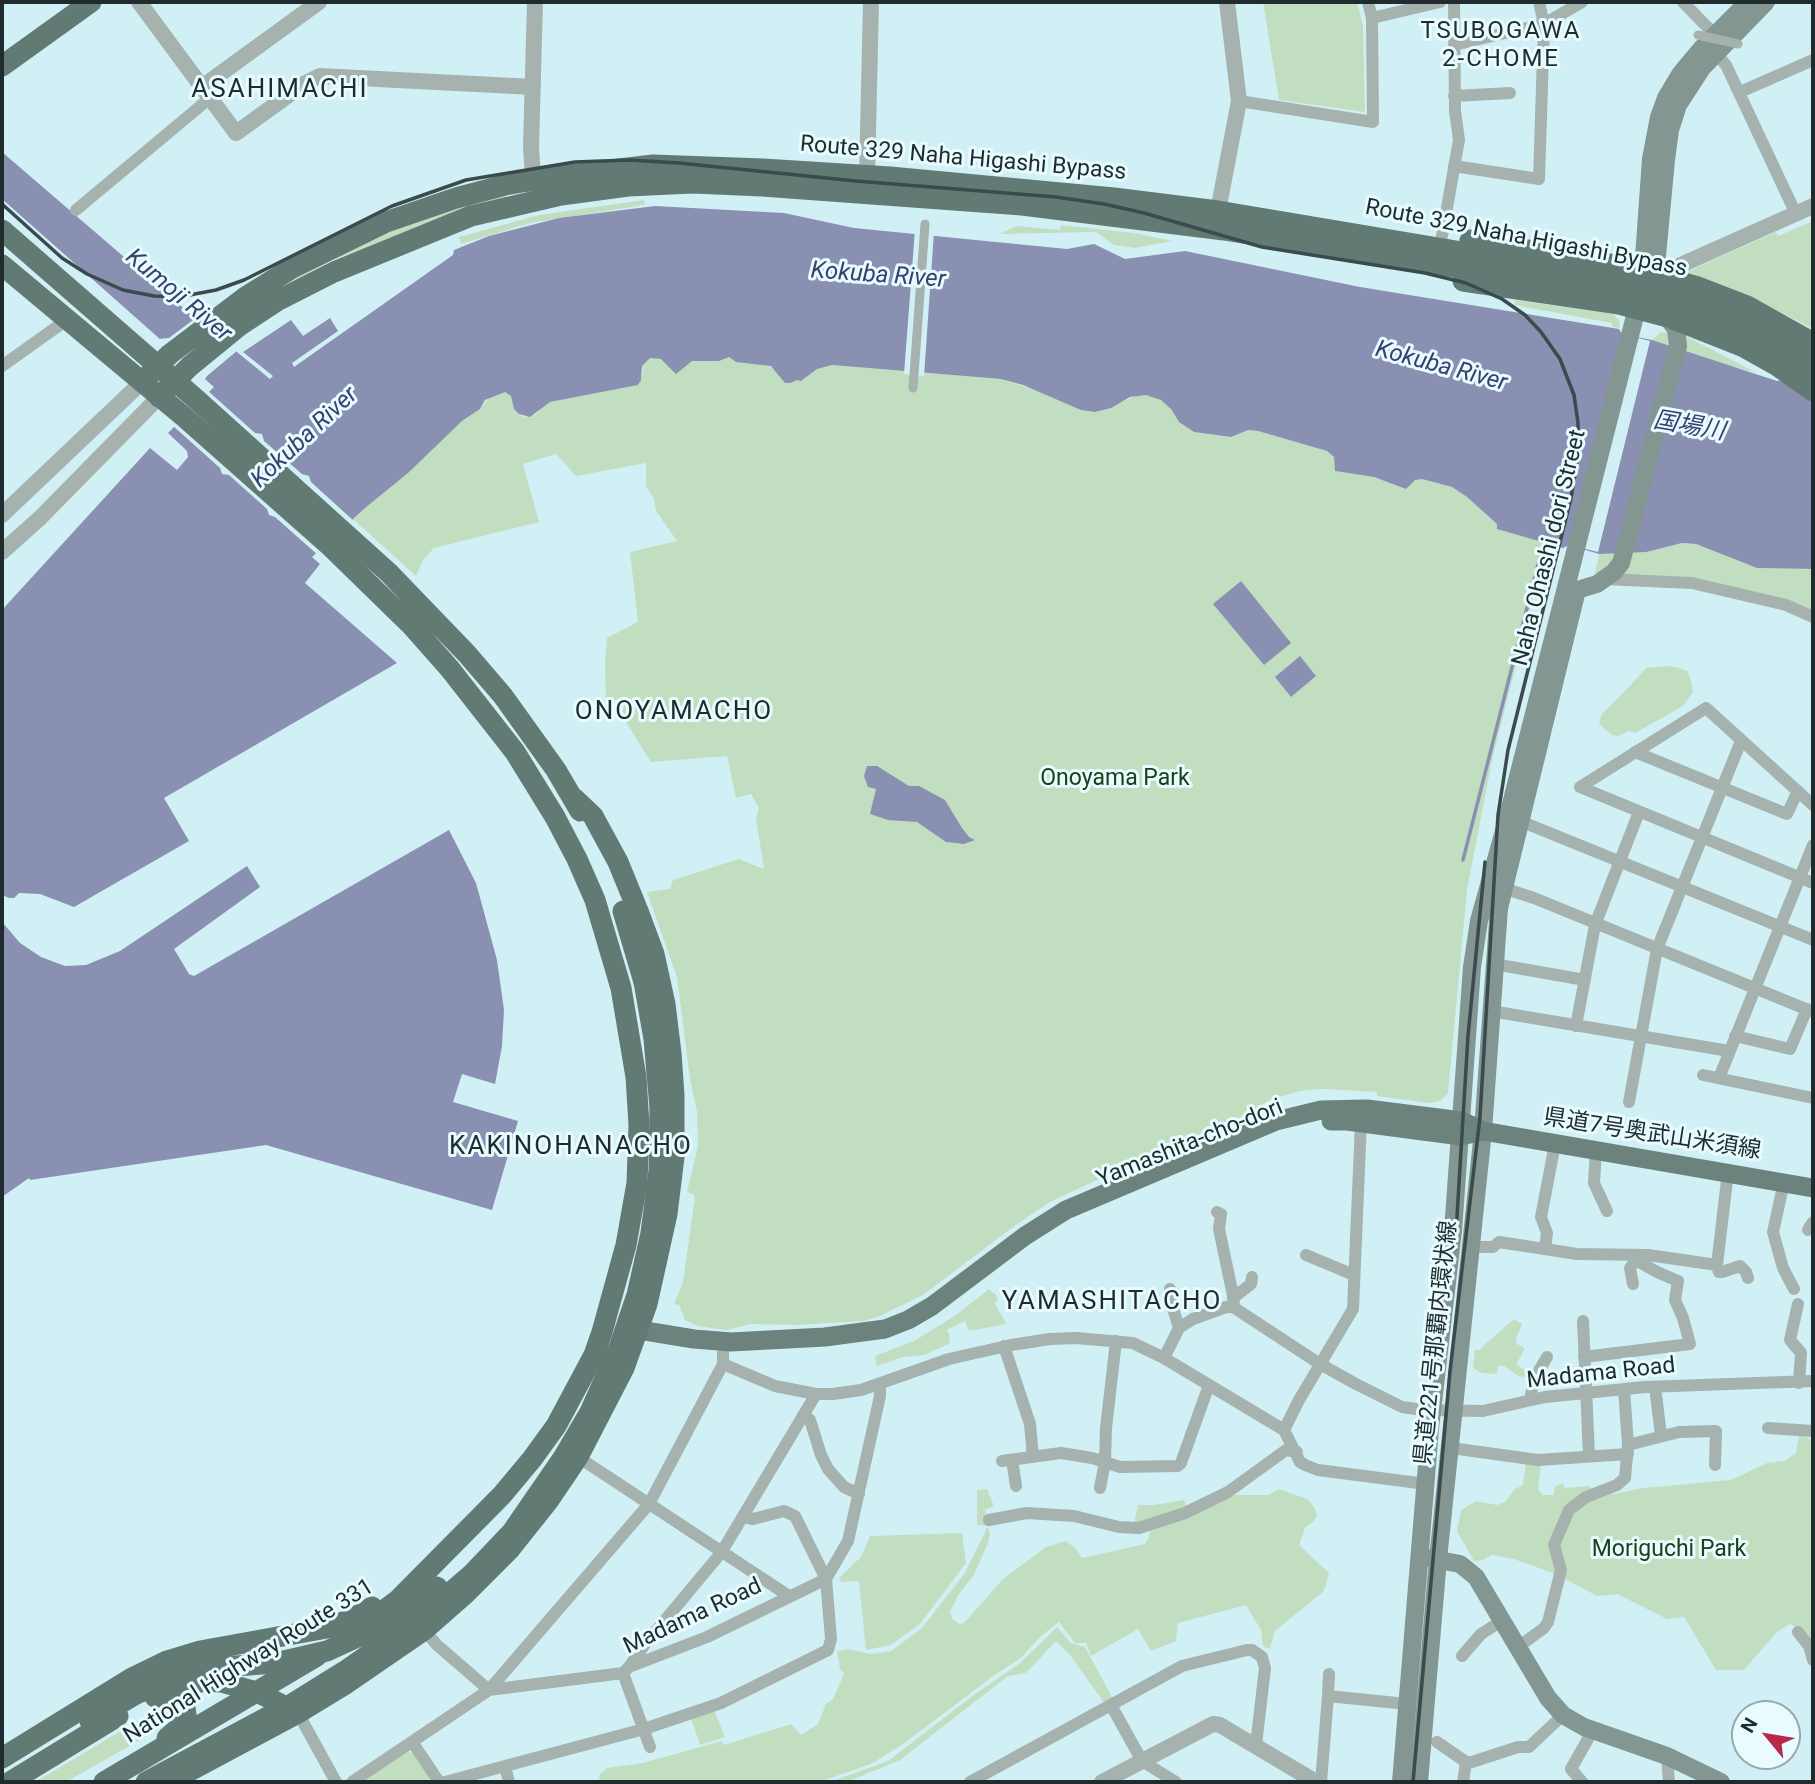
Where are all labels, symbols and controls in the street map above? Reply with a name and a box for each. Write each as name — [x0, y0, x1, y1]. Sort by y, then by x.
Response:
district label: TSUBOGAWA 2-CHOME — [1422, 18, 1580, 74]
district label: ASAHIMACHI — [193, 74, 367, 106]
street label: Route 329 Naha Higashi Bypass — [799, 131, 1127, 187]
street label: Route 329 Naha Higashi Bypass — [1363, 194, 1689, 284]
water label: Kumoji River — [119, 243, 237, 349]
water label: Kokuba River — [810, 257, 946, 295]
water label: Kokuba River — [1372, 336, 1510, 398]
water label: Kokuba River — [246, 381, 364, 495]
water label: 国場川 — [1651, 407, 1727, 447]
street label: Naha Ohashi dori Street — [1507, 427, 1593, 669]
district label: ONOYAMACHO — [576, 696, 772, 728]
park label: Onoyama Park — [1040, 765, 1190, 793]
street label: Yamashita-cho-dori — [1093, 1094, 1287, 1194]
street label: 県道7号奥武山米須線 — [1541, 1104, 1763, 1166]
district label: KAKINOHANACHO — [451, 1131, 691, 1163]
street label: 県道221号那覇内環状線 — [1410, 1219, 1464, 1467]
district label: YAMASHITACHO — [1003, 1286, 1221, 1318]
street label: Madama Road — [1525, 1352, 1677, 1396]
park label: Moriguchi Park — [1592, 1536, 1746, 1564]
street label: Madama Road — [620, 1573, 766, 1661]
street label: National Highway Route 331 — [119, 1574, 379, 1750]
north arrow — [1731, 1700, 1801, 1770]
text: N — [1736, 1714, 1762, 1737]

